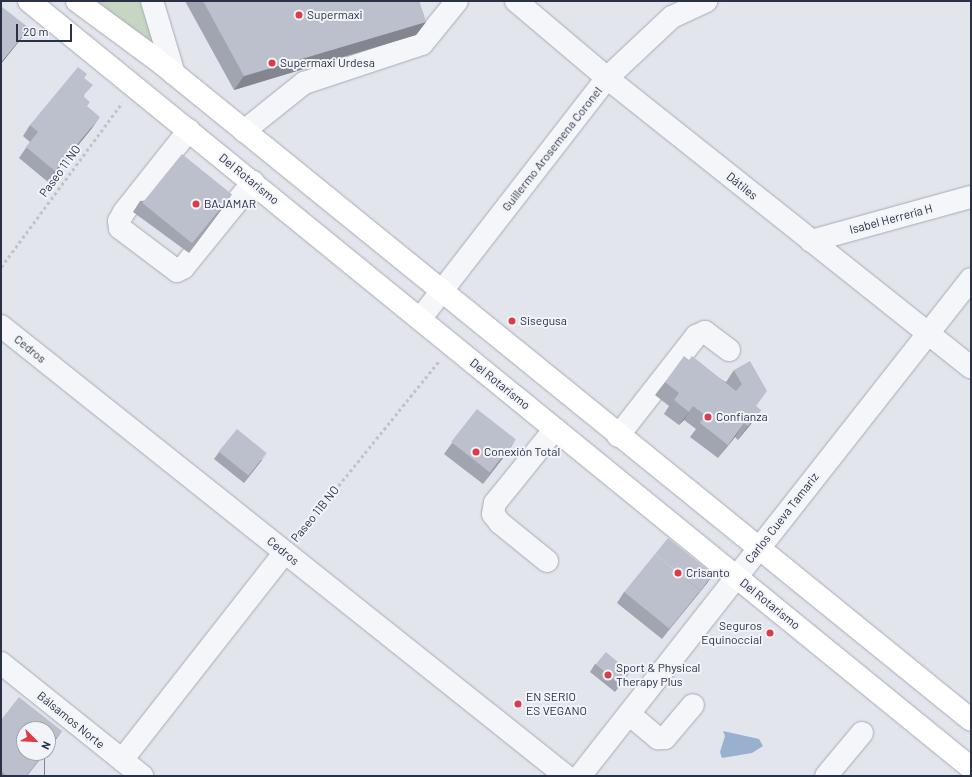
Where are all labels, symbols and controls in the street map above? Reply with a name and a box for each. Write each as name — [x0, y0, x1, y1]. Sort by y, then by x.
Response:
place label: Supermaxi — [307, 8, 363, 22]
marker: Supermaxi — [294, 10, 304, 20]
scale bar — [18, 16, 74, 42]
text: 20 m — [23, 24, 49, 38]
place label: Supermaxi Urdesa — [280, 56, 375, 70]
marker: Supermaxi Urdesa — [267, 58, 277, 68]
street label: Guillermo Arosemena Coronel — [499, 84, 605, 214]
street label: Paseo 11 NO — [36, 142, 84, 200]
street label: Del Rotarismo — [216, 150, 282, 208]
street label: Dátiles — [724, 169, 760, 203]
place label: BAJAMAR — [204, 197, 256, 211]
marker: BAJAMAR — [191, 199, 201, 209]
street label: Isabel Herrería H — [848, 201, 934, 237]
place label: Sisegusa — [520, 314, 567, 328]
marker: Sisegusa — [507, 316, 517, 326]
street label: Cedros — [11, 332, 49, 366]
street label: Del Rotarismo — [467, 355, 533, 413]
place label: Confianza — [716, 410, 768, 424]
marker: Confianza — [703, 412, 713, 422]
place label: Conexión Total — [484, 445, 560, 459]
marker: Conexión Total — [471, 447, 481, 457]
street label: Carlos Cueva Tamariz — [742, 470, 822, 566]
street label: Paseo 11B NO — [288, 483, 342, 545]
street label: Cedros — [264, 534, 302, 568]
place label: Crisanto — [686, 566, 730, 580]
marker: Crisanto — [673, 568, 683, 578]
street label: Del Rotarismo — [737, 575, 803, 633]
place label: Seguros Equinoccial — [701, 619, 762, 647]
marker: Seguros Equinoccial — [765, 628, 775, 638]
place label: Sport & Physical Therapy Plus — [616, 661, 700, 689]
marker: Sport & Physical Therapy Plus — [603, 670, 613, 680]
street label: Bálsamos Norte — [34, 688, 108, 752]
place label: EN SERIO ES VEGANO — [526, 690, 587, 718]
marker: EN SERIO ES VEGANO — [513, 699, 523, 709]
north arrow — [16, 721, 56, 761]

